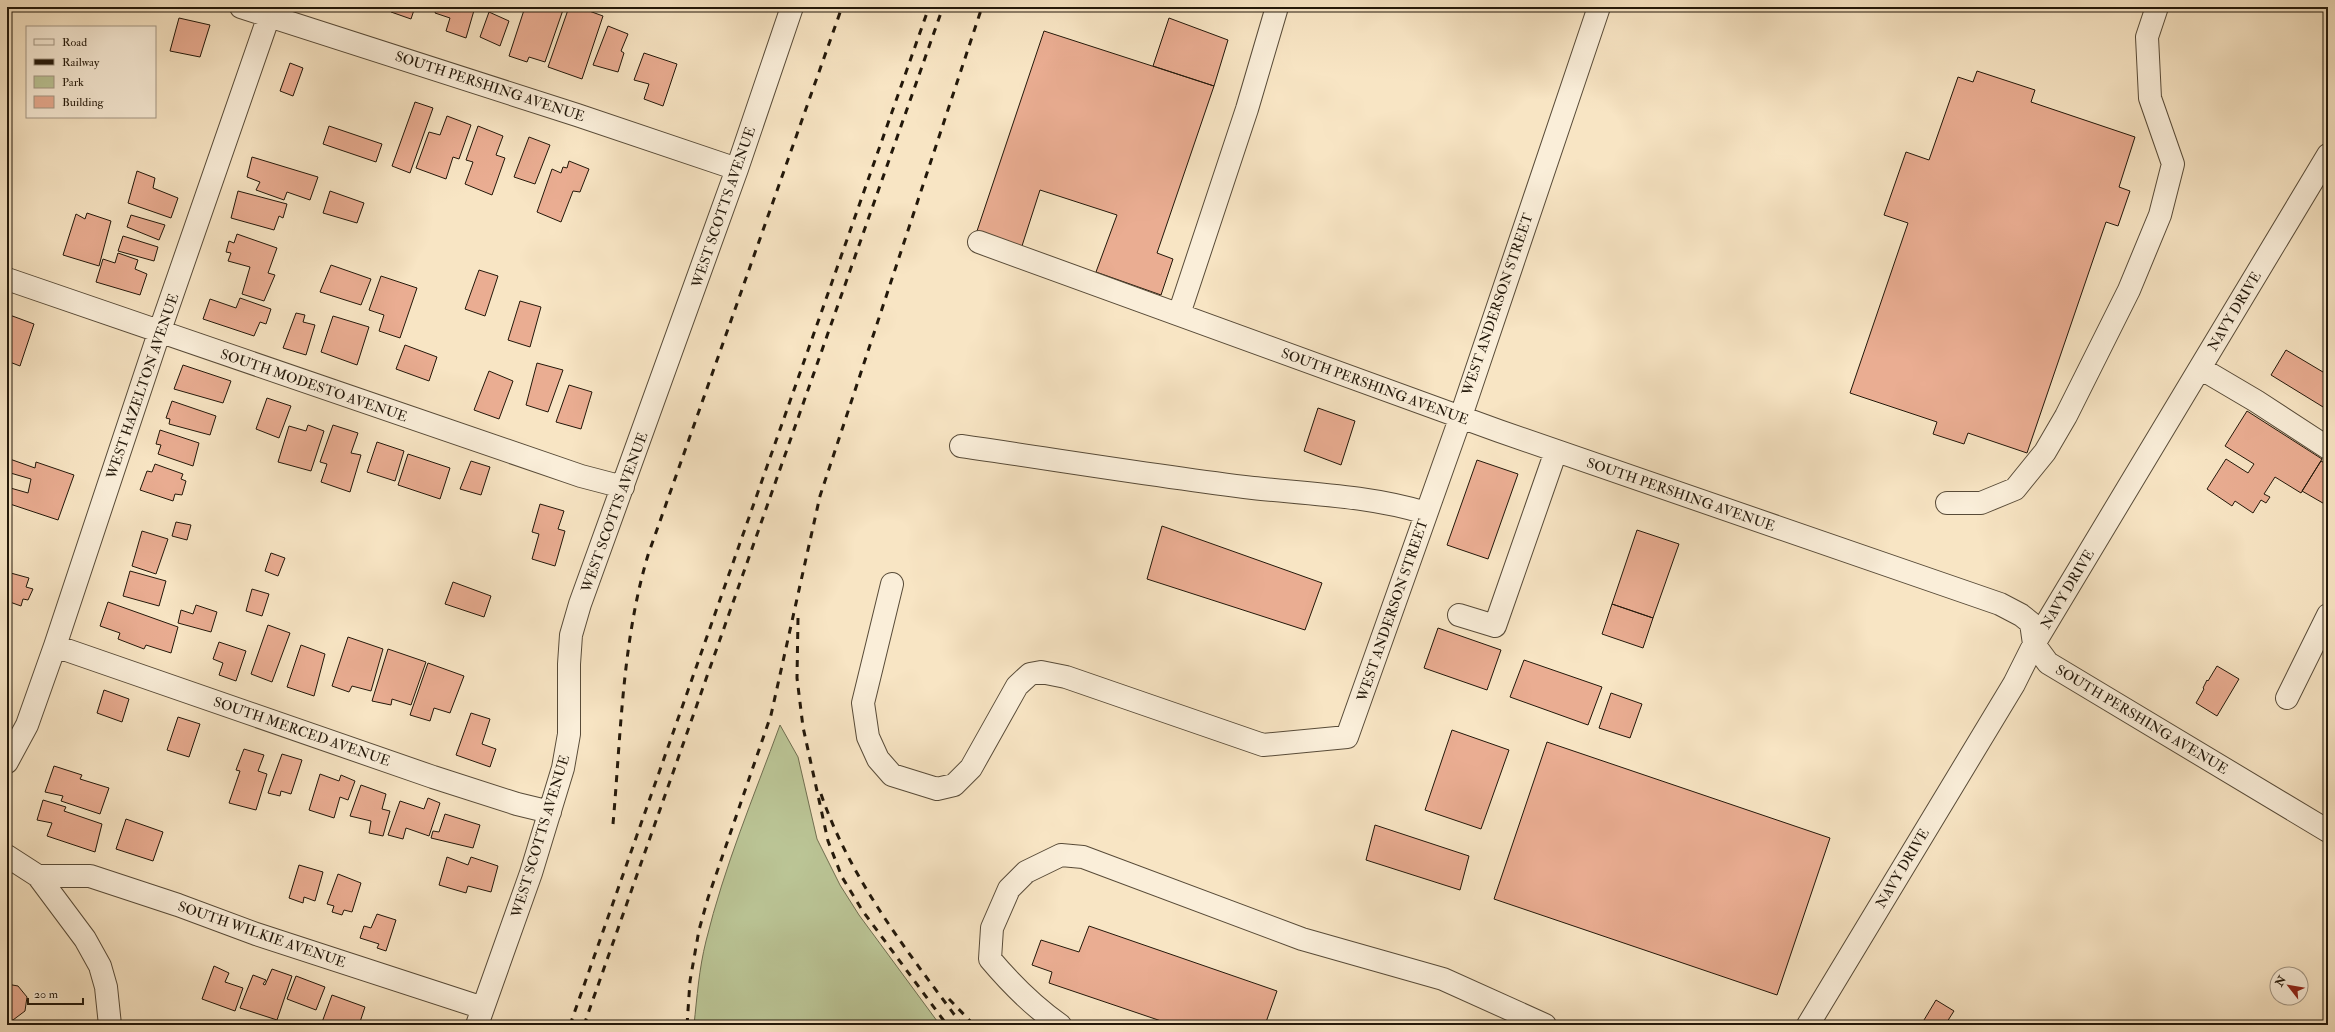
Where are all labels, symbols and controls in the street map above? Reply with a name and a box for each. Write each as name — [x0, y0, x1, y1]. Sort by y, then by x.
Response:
legend — [26, 26, 156, 118]
text: Road — [62, 35, 87, 50]
street label: SOUTH PERSHING AVENUE — [393, 48, 587, 125]
text: Railway — [62, 55, 100, 70]
text: Park — [62, 75, 84, 90]
text: Building — [62, 95, 105, 110]
street label: WEST SCOTTS AVENUE — [688, 124, 759, 291]
street label: WEST ANDERSON STREET — [1458, 210, 1537, 398]
street label: NAVY DRIVE — [2204, 268, 2265, 354]
street label: WEST HAZELTON AVENUE — [102, 291, 182, 482]
street label: SOUTH MODESTO AVENUE — [218, 345, 410, 425]
street label: SOUTH PERSHING AVENUE — [1279, 345, 1471, 428]
street label: WEST SCOTTS AVENUE — [577, 430, 651, 595]
street label: SOUTH PERSHING AVENUE — [1584, 454, 1777, 535]
street label: WEST ANDERSON STREET — [1353, 516, 1432, 704]
street label: NAVY DRIVE — [2037, 546, 2098, 632]
street label: SOUTH PERSHING AVENUE — [2052, 661, 2231, 778]
street label: SOUTH MERCED AVENUE — [211, 693, 393, 770]
street label: WEST SCOTTS AVENUE — [507, 753, 573, 920]
street label: NAVY DRIVE — [1872, 825, 1933, 911]
street label: SOUTH WILKIE AVENUE — [176, 898, 348, 971]
north arrow — [2269, 966, 2309, 1006]
text: N — [2272, 973, 2290, 990]
scale bar — [28, 980, 83, 1006]
text: 20 m — [34, 987, 59, 1002]

